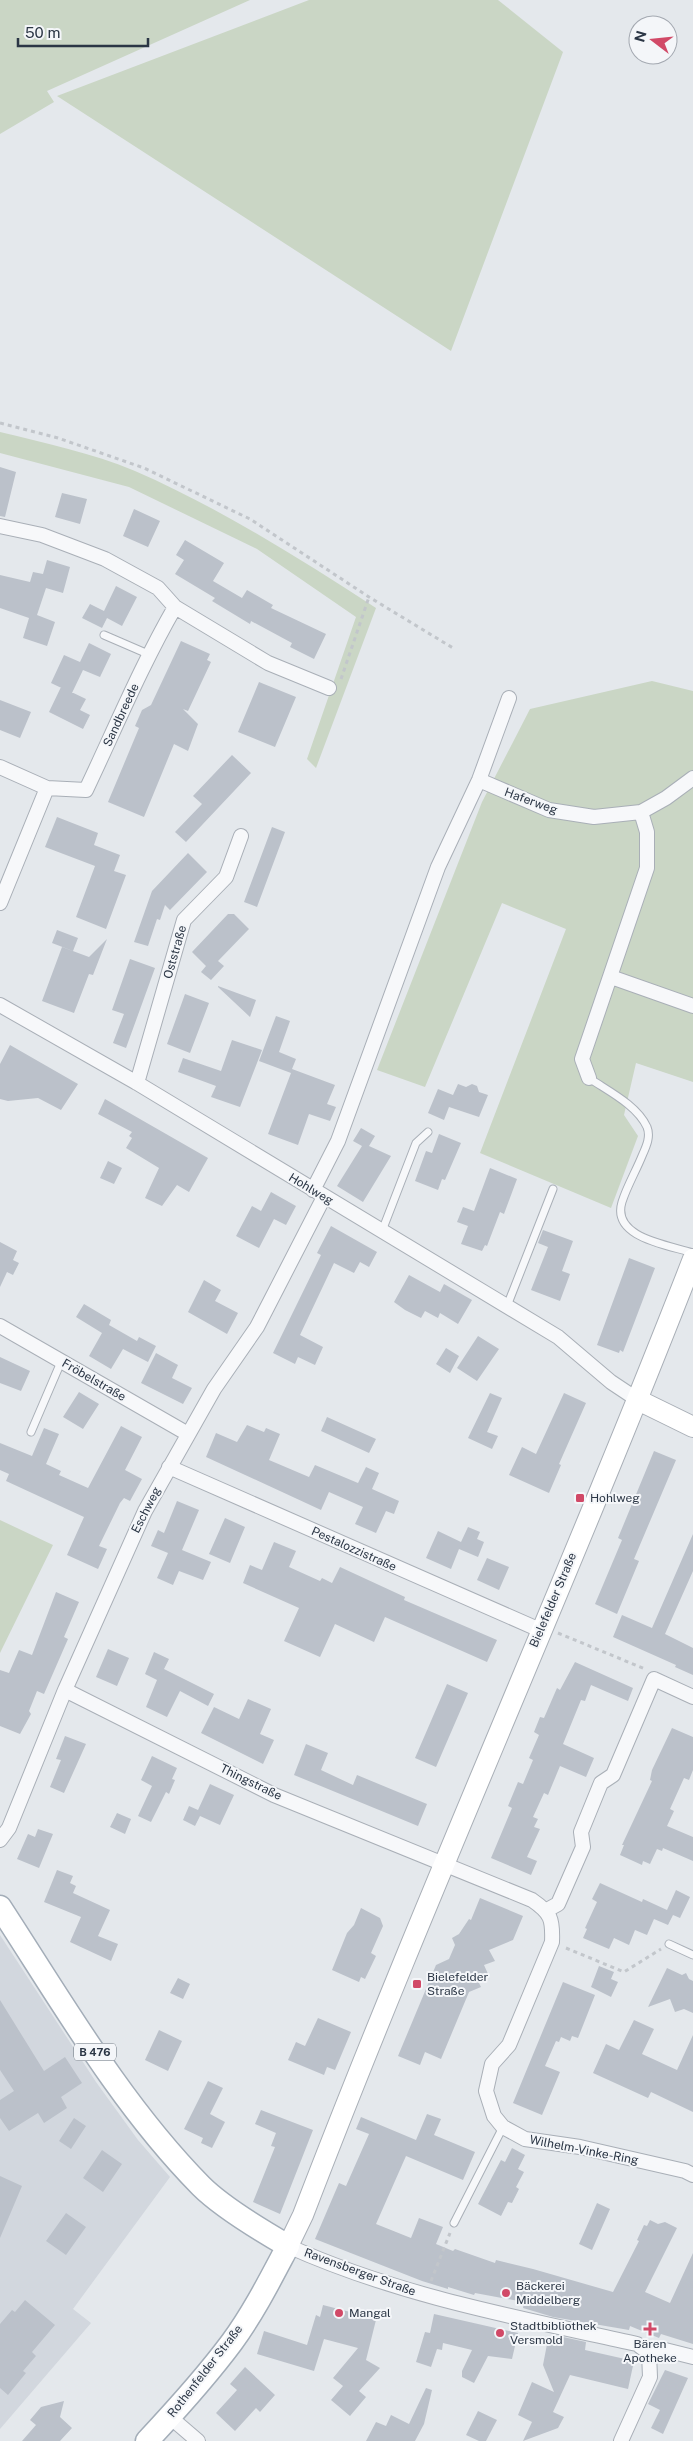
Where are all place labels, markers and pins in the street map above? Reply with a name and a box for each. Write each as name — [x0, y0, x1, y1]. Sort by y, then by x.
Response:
place label: Hohlweg — [590, 1491, 640, 1505]
marker: Hohlweg — [574, 1492, 586, 1504]
place label: Bielefelder Straße — [427, 1970, 488, 1998]
marker: Bielefelder Straße — [411, 1978, 423, 1990]
place label: Bäckerei Middelberg — [516, 2279, 580, 2307]
marker: Bäckerei Middelberg — [500, 2287, 512, 2299]
place label: Mangal — [349, 2306, 391, 2320]
marker: Mangal — [333, 2307, 345, 2319]
place label: Stadtbibliothek Versmold — [510, 2319, 597, 2347]
marker: Bären Apotheke — [644, 2323, 656, 2335]
marker: Stadtbibliothek Versmold — [494, 2327, 506, 2339]
place label: Bären Apotheke — [623, 2337, 677, 2365]

